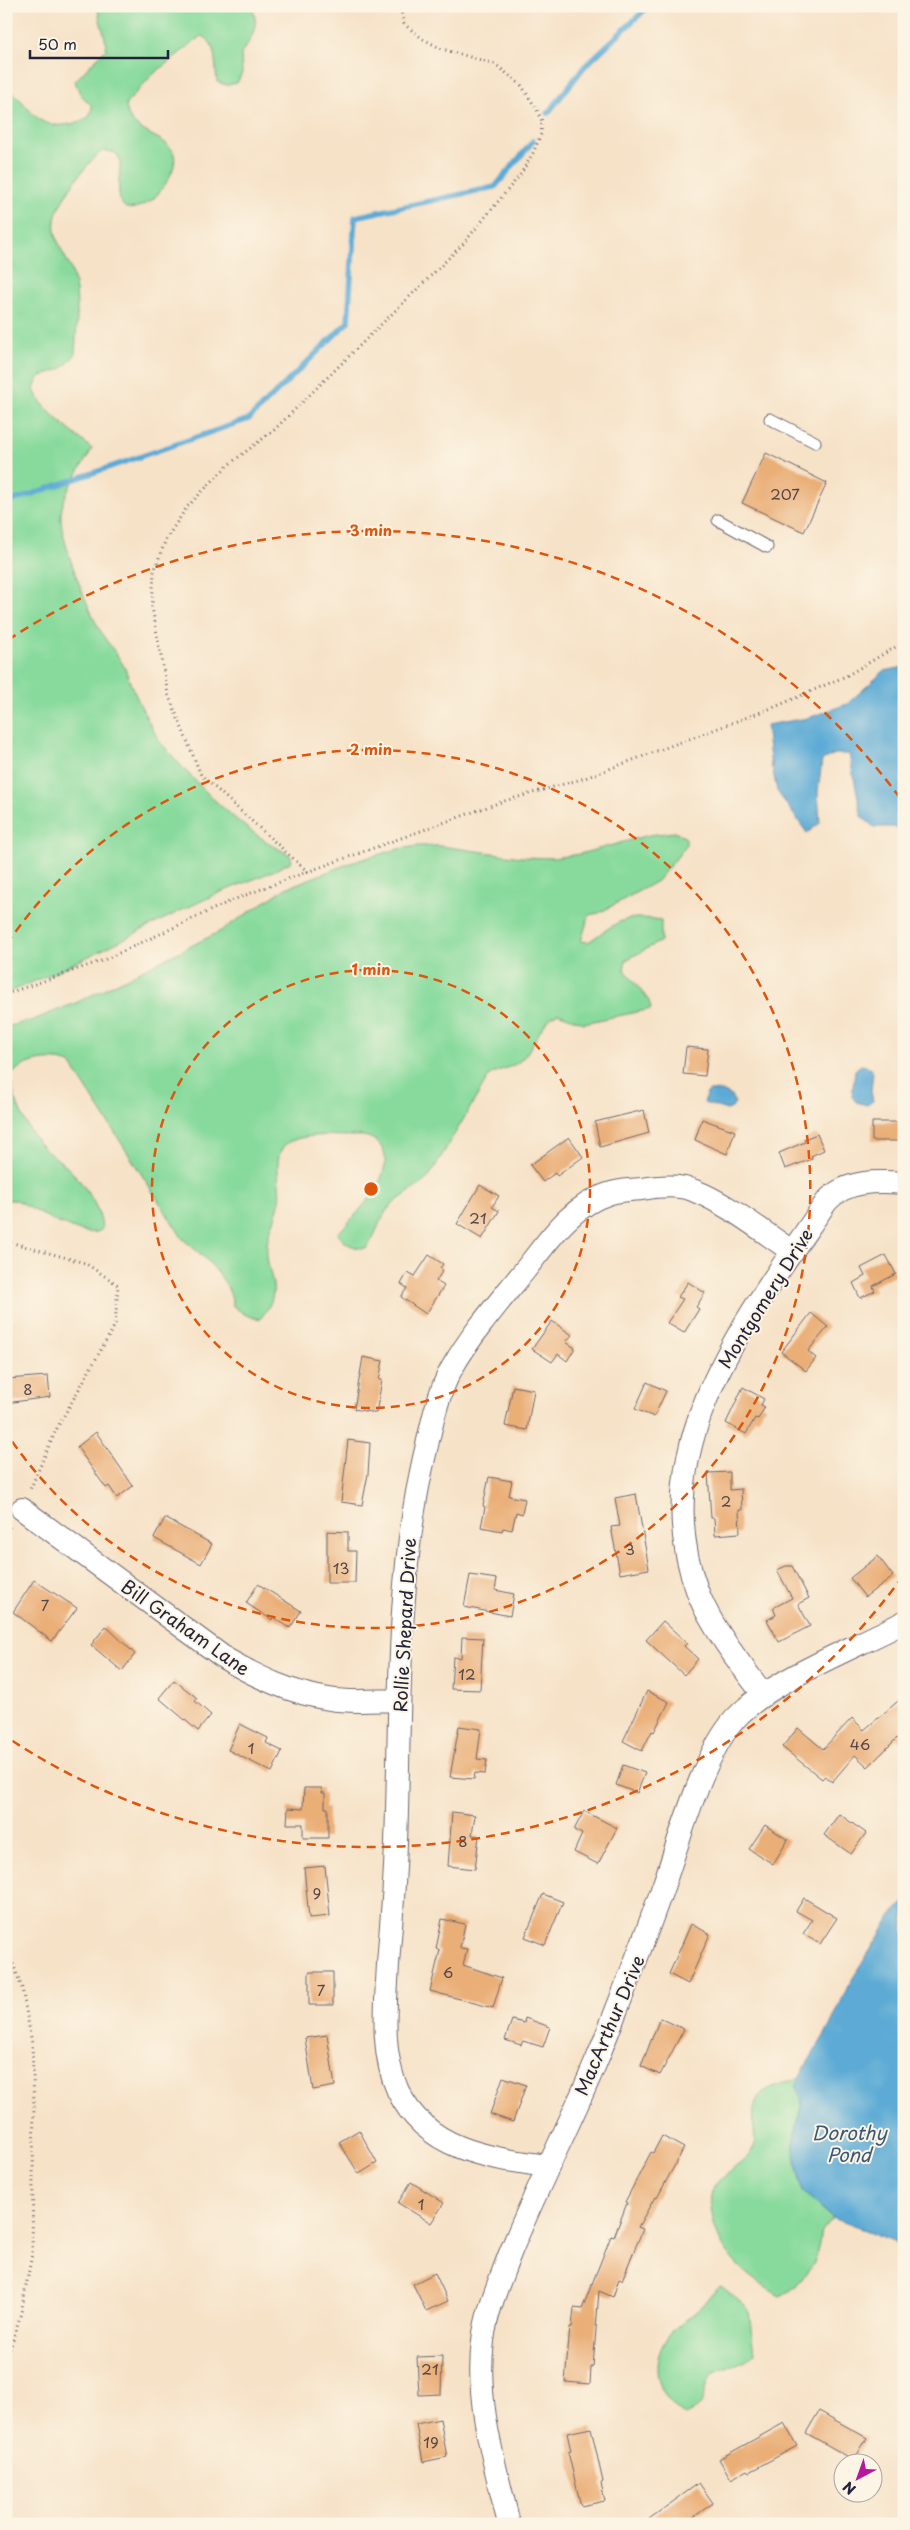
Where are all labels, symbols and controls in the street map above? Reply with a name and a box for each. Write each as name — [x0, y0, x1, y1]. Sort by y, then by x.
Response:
scale bar — [30, 28, 168, 60]
text: 50 m — [38, 32, 77, 55]
house number: 207 — [770, 482, 800, 505]
text: 3 min — [350, 518, 392, 541]
text: 2 min — [350, 737, 392, 760]
text: 1 min — [352, 957, 390, 980]
centre of rings — [362, 1180, 380, 1198]
house number: 21 — [469, 1206, 487, 1229]
street label: Montgomery Drive — [711, 1223, 819, 1373]
house number: 8 — [23, 1377, 33, 1400]
house number: 2 — [721, 1489, 731, 1512]
street label: Rollie Shepard Drive — [386, 1537, 422, 1713]
house number: 3 — [625, 1537, 635, 1560]
house number: 13 — [333, 1556, 349, 1579]
street label: Bill Graham Lane — [116, 1572, 256, 1682]
house number: 7 — [41, 1593, 50, 1616]
house number: 12 — [458, 1662, 476, 1685]
house number: 46 — [850, 1732, 870, 1755]
house number: 1 — [248, 1736, 254, 1759]
house number: 8 — [458, 1829, 468, 1852]
house number: 9 — [313, 1881, 321, 1904]
street label: MacArthur Drive — [567, 1951, 651, 2099]
house number: 6 — [443, 1960, 453, 1983]
house number: 7 — [317, 1978, 326, 2001]
water label: Dorothy Pond — [811, 2118, 888, 2168]
house number: 1 — [418, 2192, 424, 2215]
house number: 21 — [421, 2357, 439, 2380]
house number: 19 — [423, 2430, 439, 2453]
north arrow — [832, 2452, 882, 2502]
text: N — [838, 2477, 860, 2500]

